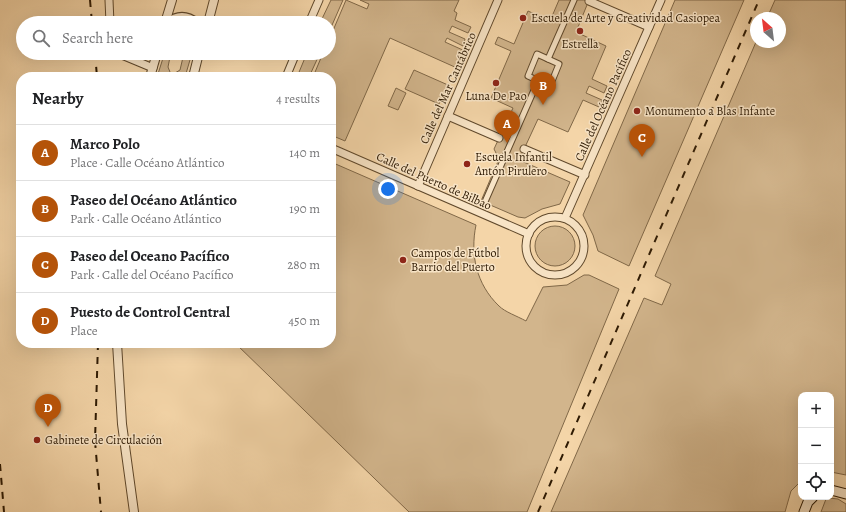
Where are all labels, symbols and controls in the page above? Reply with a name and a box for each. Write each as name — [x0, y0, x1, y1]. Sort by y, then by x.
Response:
place label: Escuela de Arte y Creatividad Casiopea — [531, 10, 720, 26]
north arrow — [750, 12, 786, 48]
marker: Escuela de Arte y Creatividad Casiopea — [518, 13, 528, 23]
search box — [16, 16, 336, 60]
marker: Estrella — [575, 26, 585, 36]
icon: search — [30, 27, 52, 49]
text: Search here — [62, 28, 133, 48]
street label: Calle del Mar Cantábrico — [416, 30, 480, 146]
place label: Estrella — [561, 36, 599, 52]
street label: Calle del Océano Pacífico — [571, 46, 635, 164]
pin: B — [530, 72, 556, 105]
marker: Luna De Pao — [491, 78, 501, 88]
text: Nearby — [32, 87, 83, 110]
place label: Luna De Pao — [465, 88, 527, 104]
text: 4 results — [276, 90, 320, 107]
place label: Monumento a Blas Infante — [645, 103, 775, 119]
marker: Monumento a Blas Infante — [632, 106, 642, 116]
pin: A — [494, 110, 520, 143]
pin: C — [629, 124, 655, 157]
text: Marco Polo — [70, 134, 140, 154]
text: A — [41, 144, 49, 161]
text: 140 m — [289, 144, 320, 161]
street label: Calle del Puerto de Bilbao — [374, 148, 494, 214]
place label: Escuela Infantil Antón Pirulero — [474, 149, 552, 179]
text: Place · Calle Océano Atlántico — [70, 154, 225, 171]
marker: Escuela Infantil Antón Pirulero — [462, 159, 472, 169]
your location — [378, 179, 398, 199]
text: Paseo del Océano Atlántico — [70, 190, 237, 210]
text: B — [41, 200, 49, 217]
text: 190 m — [289, 200, 320, 217]
text: Park · Calle Océano Atlántico — [70, 210, 221, 227]
place label: Campos de Fútbol Barrio del Puerto — [411, 245, 499, 275]
text: Paseo del Oceano Pacífico — [70, 246, 229, 266]
marker: Campos de Fútbol Barrio del Puerto — [398, 255, 408, 265]
text: C — [41, 256, 49, 273]
text: 280 m — [287, 256, 320, 273]
text: Park · Calle del Océano Pacífico — [70, 266, 234, 283]
text: Puesto de Control Central — [70, 302, 230, 322]
text: D — [40, 312, 50, 329]
text: 450 m — [288, 312, 320, 329]
text: Place — [70, 322, 98, 339]
map controls — [798, 392, 834, 500]
button: + — [798, 392, 834, 428]
pin: D — [35, 394, 61, 427]
button: − — [798, 428, 834, 464]
place label: Gabinete de Circulación — [45, 432, 162, 448]
marker: Gabinete de Circulación — [32, 435, 42, 445]
button: locate — [798, 464, 834, 500]

